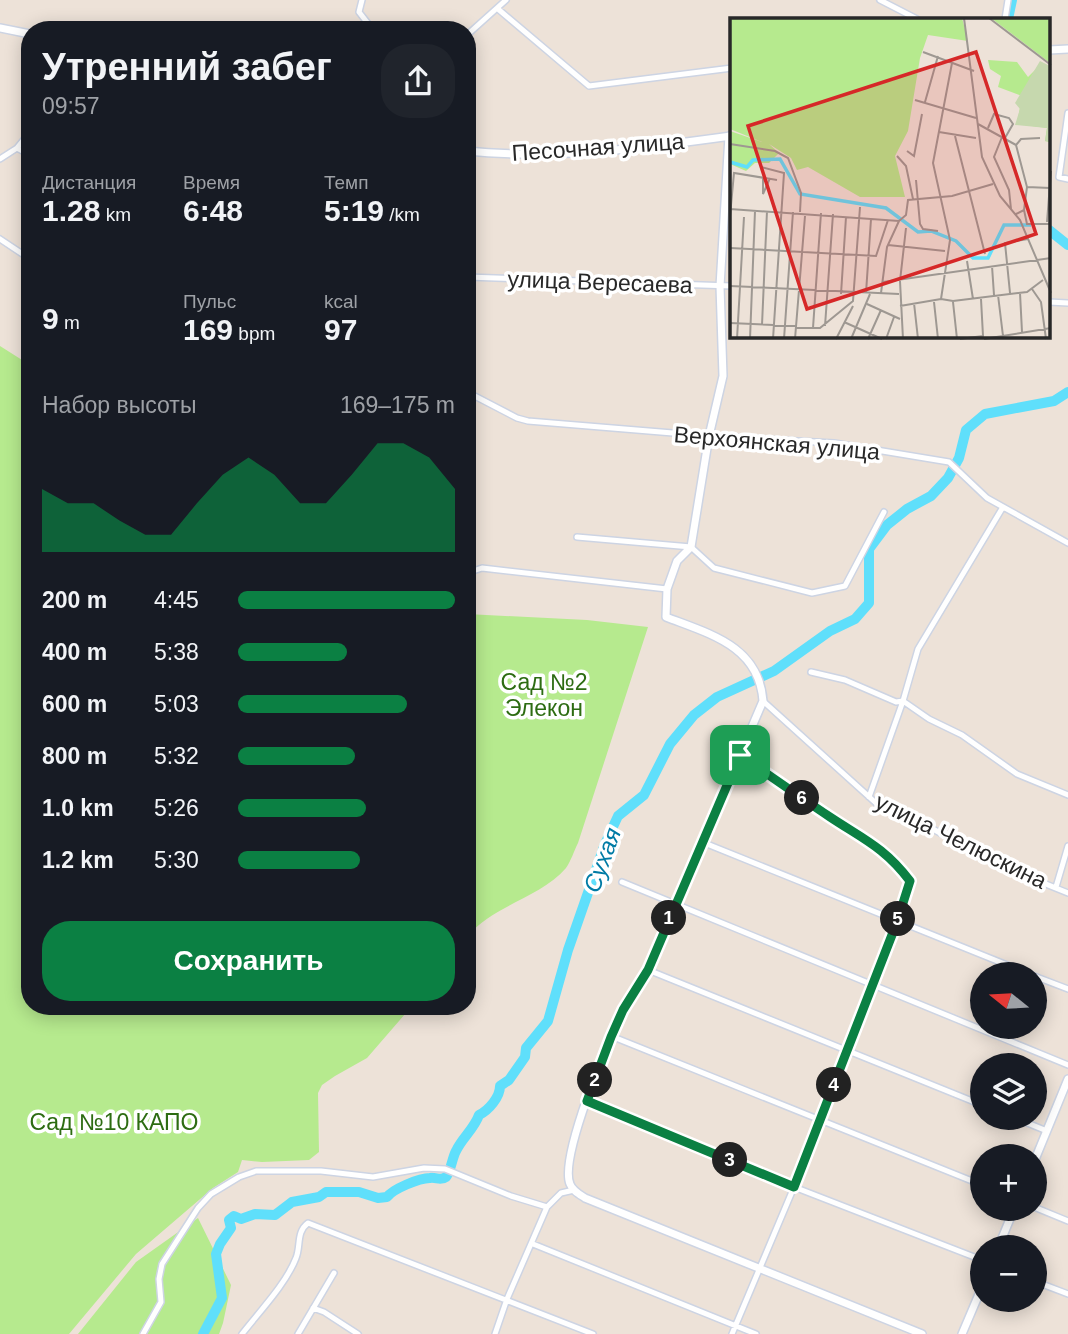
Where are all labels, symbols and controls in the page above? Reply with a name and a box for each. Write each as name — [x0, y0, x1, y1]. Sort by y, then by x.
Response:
inset map — [730, 18, 1050, 338]
button: share — [381, 44, 455, 118]
text: Утренний забег — [42, 46, 332, 88]
text: 09:57 — [42, 93, 100, 119]
street label: Песочная улица — [511, 128, 685, 166]
text: Дистанция — [42, 172, 136, 193]
text: Время — [183, 172, 240, 193]
text: Темп — [324, 172, 368, 193]
text: 1.28 — [42, 194, 100, 227]
text: 6:48 — [183, 194, 243, 227]
text: 5:19 — [324, 194, 384, 227]
text: km — [100, 204, 131, 225]
text: /km — [384, 204, 420, 225]
street label: улица Вересаева — [507, 266, 693, 298]
text: Пульс — [183, 291, 236, 312]
text: kcal — [324, 291, 358, 312]
text: 9 — [42, 302, 59, 335]
text: m — [59, 312, 80, 333]
text: 169 — [183, 313, 233, 346]
text: 97 — [324, 313, 357, 346]
text: bpm — [233, 323, 275, 344]
text: Набор высоты — [42, 392, 196, 418]
text: 169–175 m — [340, 392, 455, 418]
street label: Верхоянская улица — [673, 421, 881, 465]
text: 200 m — [42, 587, 107, 613]
text: 4:45 — [154, 587, 199, 613]
text: 400 m — [42, 639, 107, 665]
text: 5:38 — [154, 639, 199, 665]
park label: Сад №2 Элекон — [501, 669, 587, 721]
text: 600 m — [42, 691, 107, 717]
text: 5:03 — [154, 691, 199, 717]
pin — [710, 725, 770, 785]
icon: arrive — [721, 736, 759, 774]
text: 800 m — [42, 743, 107, 769]
text: 5:32 — [154, 743, 199, 769]
pin: 6 — [784, 780, 820, 816]
text: 6 — [796, 787, 807, 808]
street label: улица Челюскина — [871, 788, 1051, 894]
text: 1.0 km — [42, 795, 114, 821]
text: 5:26 — [154, 795, 199, 821]
water label: Сухая — [578, 824, 626, 896]
text: 1.2 km — [42, 847, 114, 873]
text: 5:30 — [154, 847, 199, 873]
pin: 1 — [652, 900, 686, 936]
pin: 5 — [880, 902, 916, 936]
text: 1 — [663, 907, 674, 928]
text: 5 — [892, 908, 903, 929]
button: Сохранить — [42, 921, 455, 1001]
north arrow — [970, 962, 1046, 1040]
map controls — [970, 962, 1047, 1312]
button: layers — [970, 1053, 1047, 1130]
pin: 2 — [578, 1062, 612, 1098]
pin: 4 — [816, 1068, 852, 1102]
text: 2 — [589, 1069, 600, 1090]
text: 4 — [828, 1074, 839, 1095]
park label: Сад №10 КАПО — [29, 1109, 199, 1135]
pin: 3 — [712, 1142, 748, 1178]
button: + — [970, 1144, 1047, 1221]
text: 3 — [724, 1149, 735, 1170]
button: − — [970, 1235, 1047, 1312]

